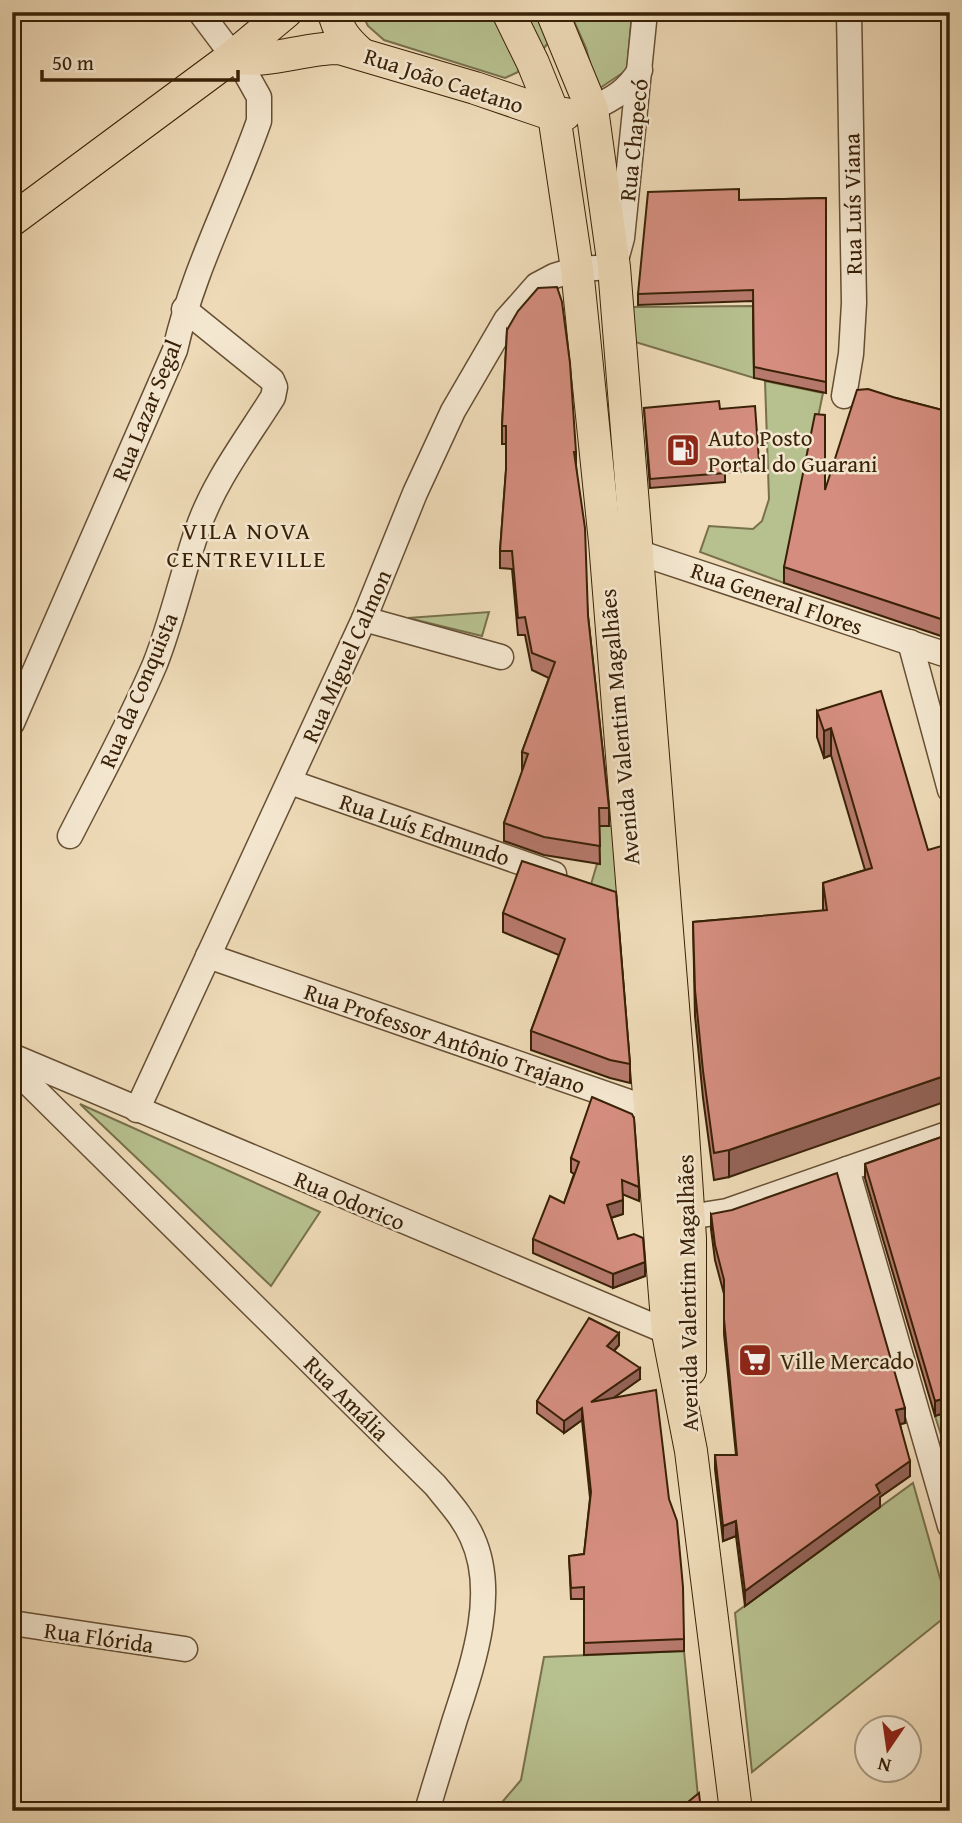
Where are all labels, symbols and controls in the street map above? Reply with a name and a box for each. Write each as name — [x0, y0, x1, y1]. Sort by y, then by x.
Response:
scale bar — [42, 38, 238, 82]
street label: Rua João Caetano — [360, 39, 528, 121]
text: 50 m — [52, 47, 94, 78]
street label: Rua Chapecó — [610, 77, 656, 203]
street label: Rua Luís Viana — [834, 133, 870, 275]
street label: Rua Lazar Segal — [103, 334, 189, 486]
place label: Auto Posto Portal do Guarani — [708, 421, 878, 480]
fuel station icon: Auto Posto Portal do Guarani — [664, 431, 702, 469]
district label: VILA NOVA CENTREVILLE — [167, 513, 327, 576]
street label: Rua General Flores — [687, 553, 867, 643]
street label: Rua Miguel Calmon — [293, 564, 399, 748]
street label: Avenida Valentim Magalhães — [590, 587, 648, 867]
street label: Rua da Conquista — [90, 607, 186, 773]
street label: Rua Luís Edmundo — [335, 784, 515, 874]
street label: Rua Professor Antônio Trajano — [300, 974, 590, 1102]
street label: Avenida Valentim Magalhães — [668, 1154, 706, 1432]
street label: Rua Odorico — [289, 1162, 411, 1238]
supermarket icon: Ville Mercado — [736, 1341, 774, 1379]
place label: Ville Mercado — [780, 1344, 914, 1377]
street label: Rua Amália — [297, 1348, 397, 1448]
street label: Rua Flórida — [42, 1613, 156, 1661]
north arrow — [853, 1714, 923, 1784]
text: N — [875, 1750, 894, 1781]

